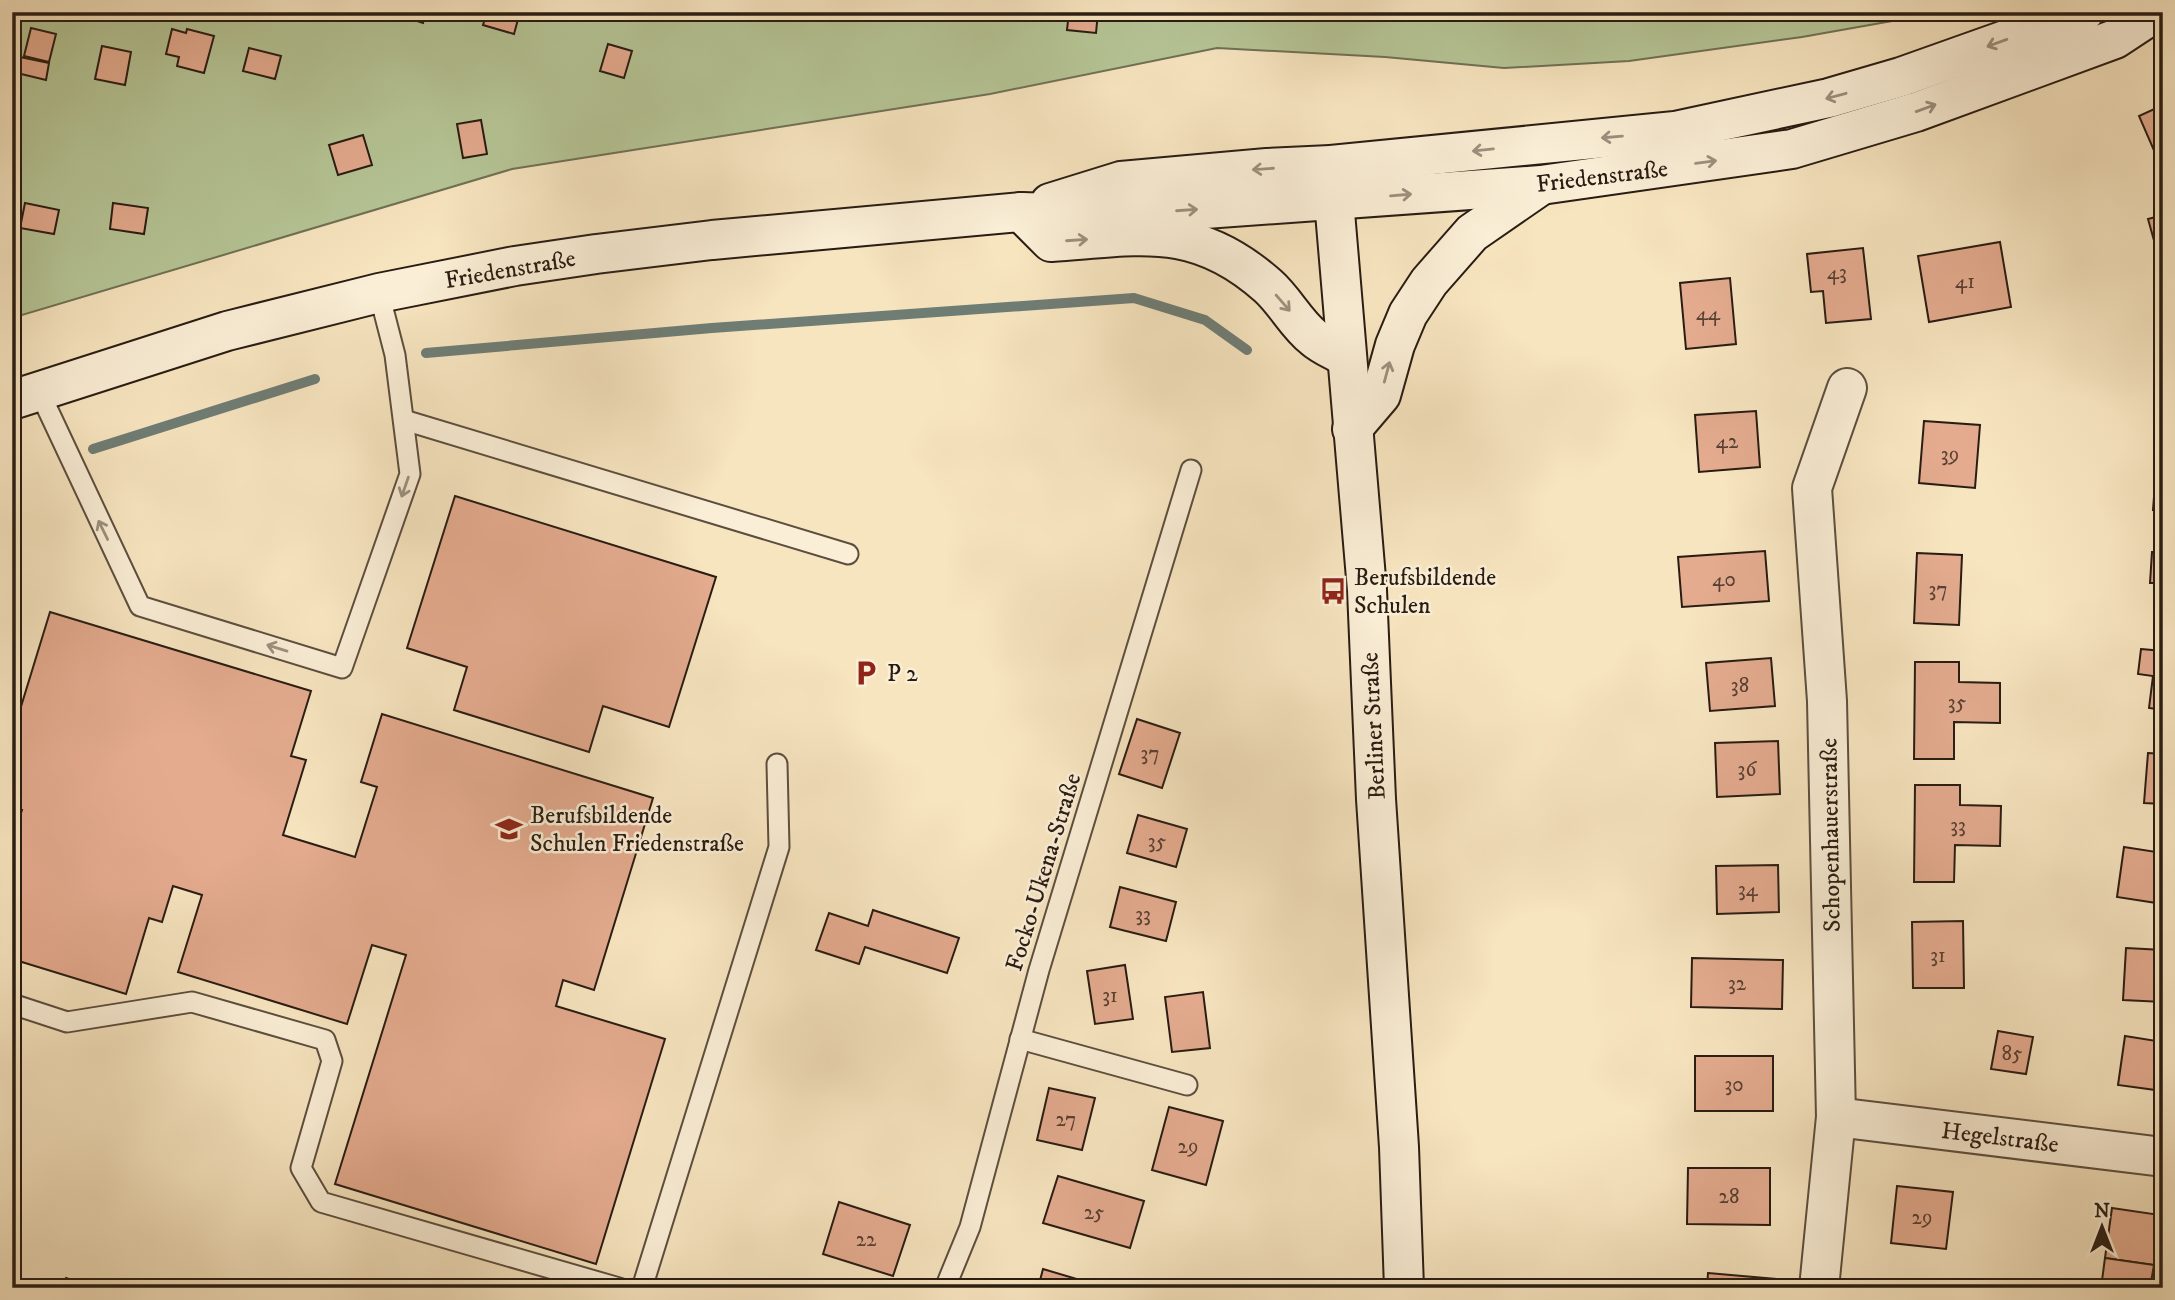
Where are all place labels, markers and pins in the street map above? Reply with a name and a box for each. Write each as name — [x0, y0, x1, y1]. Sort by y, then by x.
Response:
place label: Berufsbildende Schulen — [1354, 563, 1496, 621]
bus stop icon: Berufsbildende Schulen — [1318, 576, 1348, 606]
parking icon: P 2 — [851, 658, 881, 688]
place label: P 2 — [887, 659, 918, 689]
place label: Berufsbildende Schulen Friedenstraße — [530, 801, 744, 859]
school or university icon: Berufsbildende Schulen Friedenstraße — [494, 814, 524, 844]

